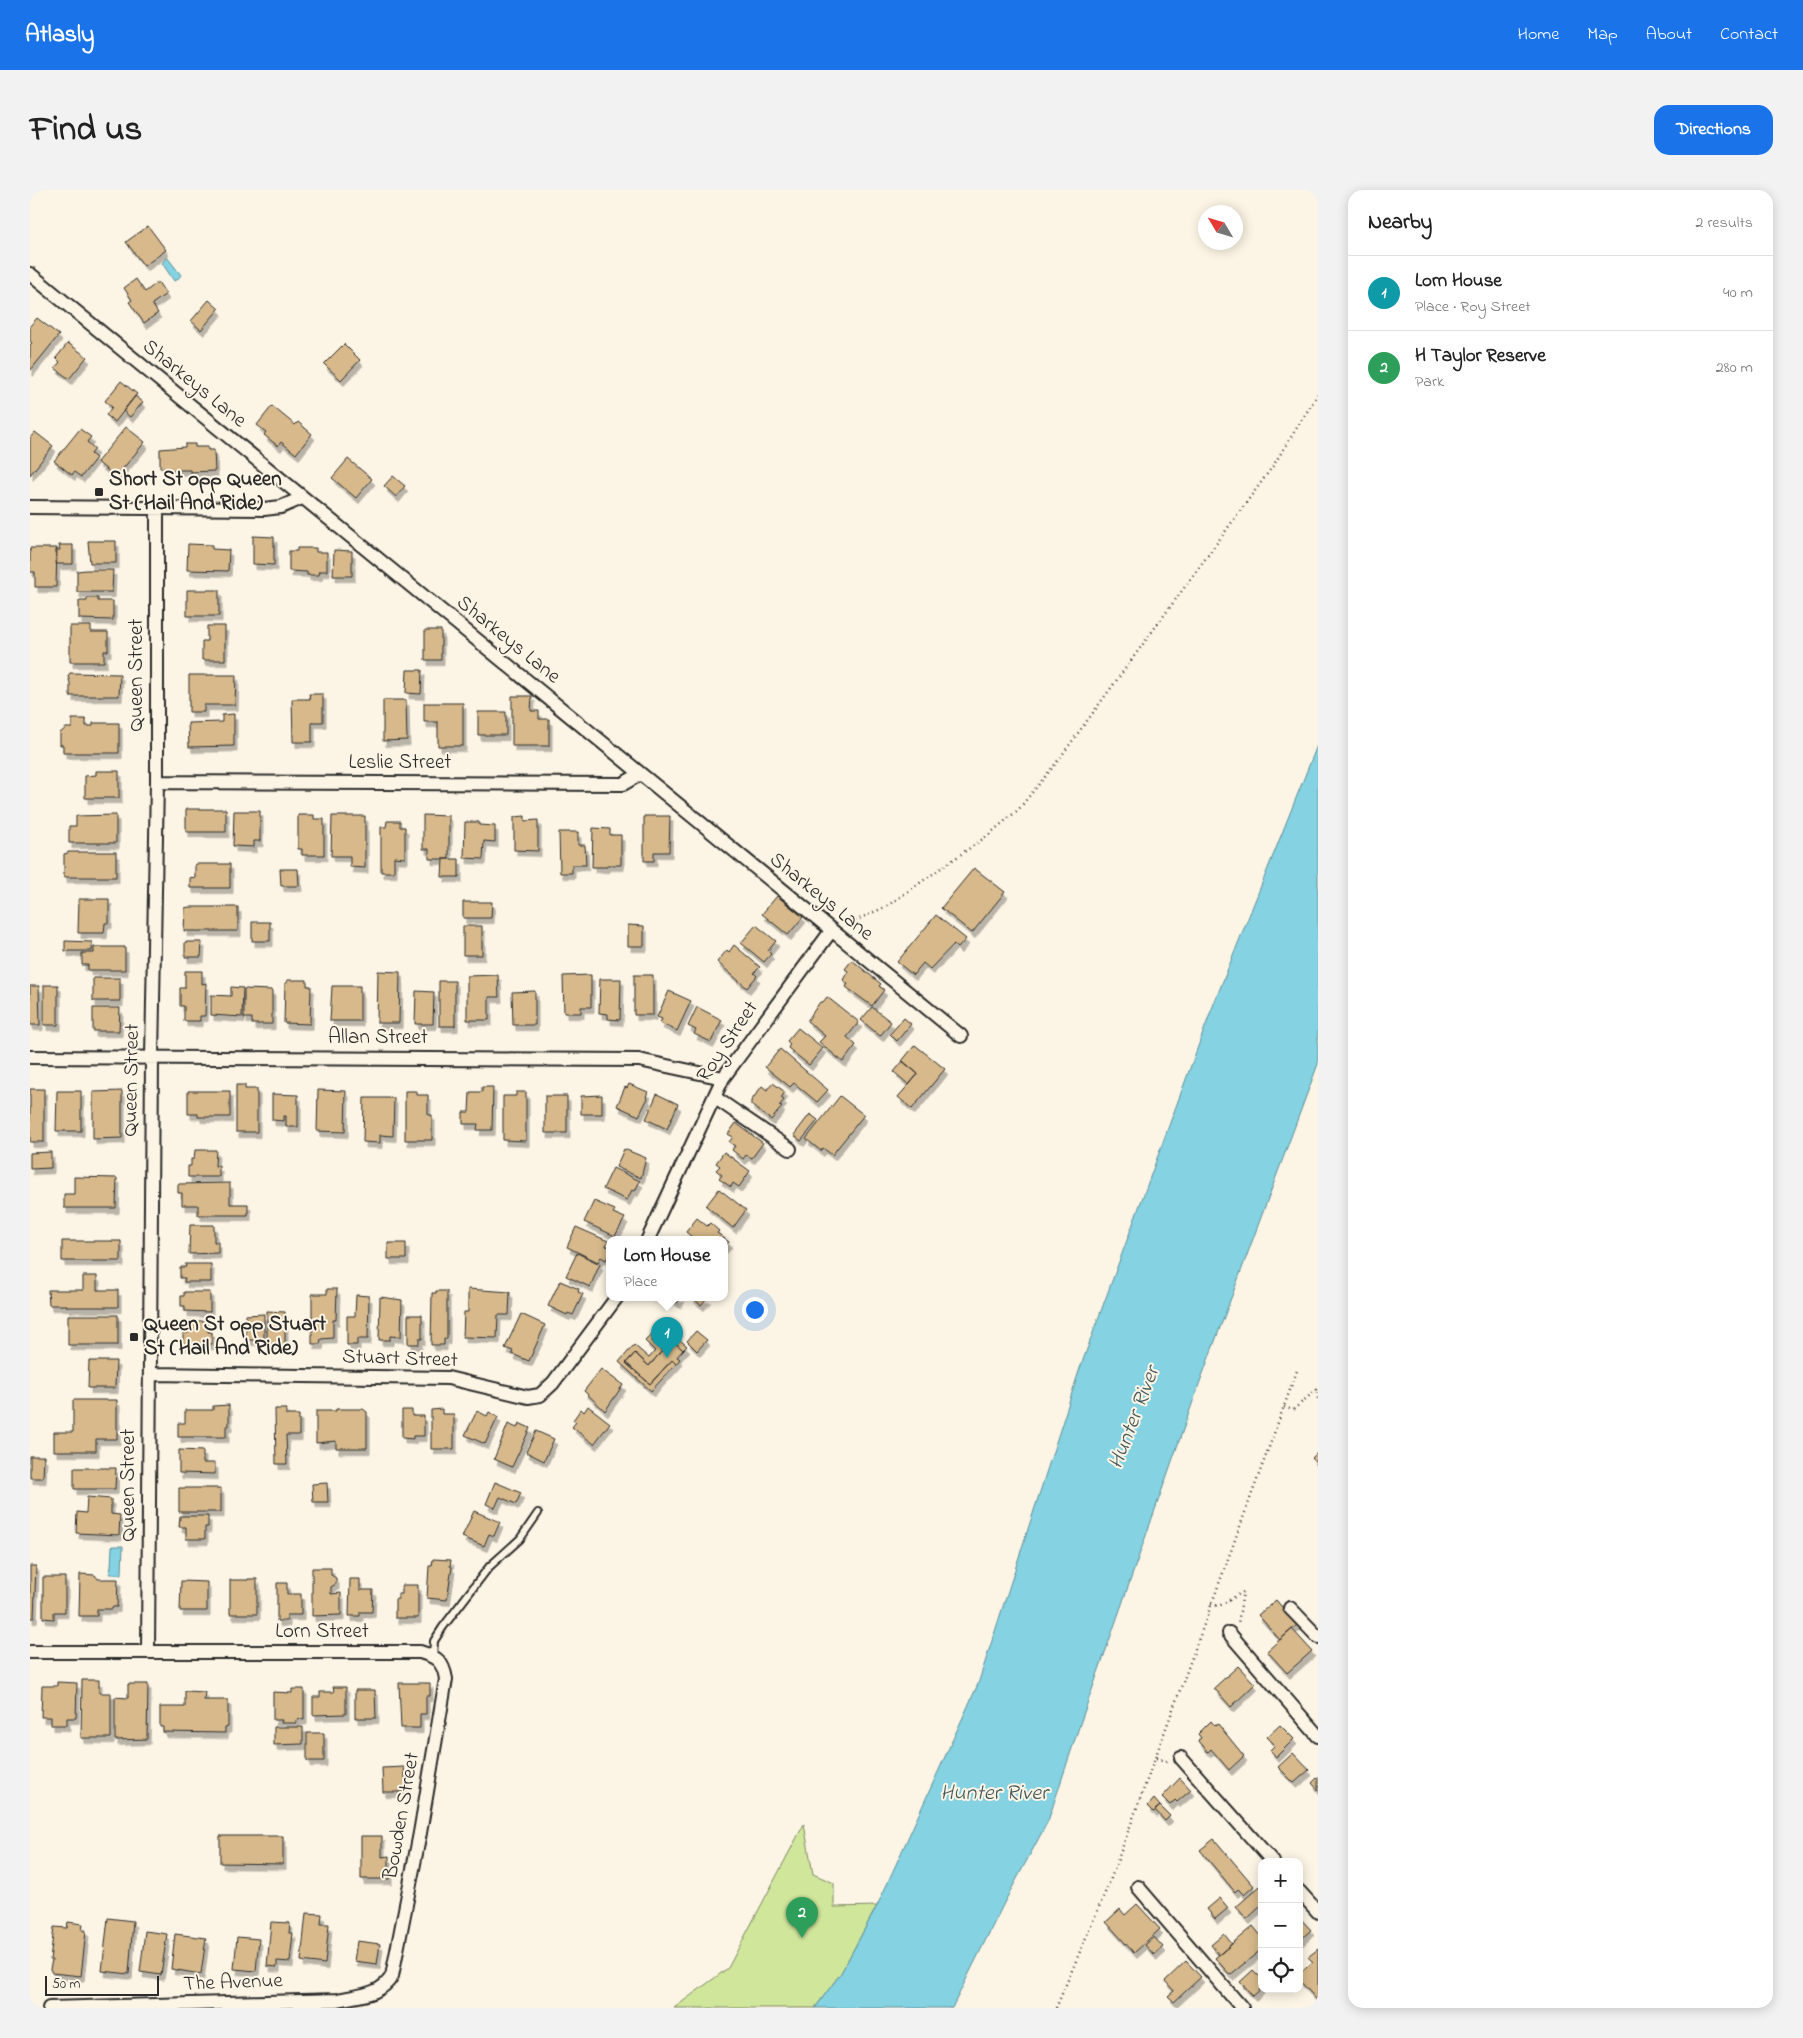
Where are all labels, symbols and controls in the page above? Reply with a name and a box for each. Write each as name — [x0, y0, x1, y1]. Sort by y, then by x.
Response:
text: Atlasly — [25, 18, 94, 53]
text: Home — [1518, 22, 1559, 48]
text: Map — [1587, 22, 1618, 48]
text: About — [1646, 22, 1692, 48]
text: Contact — [1720, 22, 1778, 48]
text: Find us — [30, 105, 142, 156]
button: Directions — [1654, 105, 1773, 155]
north arrow — [1198, 205, 1243, 250]
text: Nearby — [1368, 208, 1432, 238]
text: 2 results — [1695, 211, 1753, 235]
text: Lorn House — [1415, 268, 1502, 295]
text: 1 — [1381, 281, 1387, 305]
text: 40 m — [1723, 281, 1753, 305]
text: Place · Roy Street — [1415, 295, 1531, 319]
street label: Sharkeys Lane — [134, 333, 253, 437]
text: H Taylor Reserve — [1415, 343, 1546, 370]
text: 2 — [1380, 356, 1388, 380]
text: 280 m — [1716, 356, 1753, 380]
text: Park — [1415, 370, 1444, 394]
place label: Short St opp Queen St (Hail And Ride) — [109, 465, 282, 519]
marker: Short St opp Queen St (Hail And Ride) — [93, 486, 105, 498]
street label: Sharkeys Lane — [448, 589, 567, 693]
street label: Queen Street — [122, 619, 152, 731]
street label: Leslie Street — [349, 748, 451, 778]
street label: Sharkeys Lane — [761, 846, 880, 950]
street label: Roy Street — [690, 995, 768, 1090]
street label: Queen Street — [116, 1023, 148, 1137]
street label: Allan Street — [328, 1023, 428, 1053]
popup — [606, 1236, 728, 1301]
text: Lorn House — [624, 1243, 710, 1270]
text: Place — [624, 1270, 657, 1294]
your location — [742, 1297, 768, 1323]
place label: Queen St opp Stuart St (Hail And Ride) — [144, 1310, 327, 1364]
pin: 1 — [651, 1317, 683, 1358]
marker: Queen St opp Stuart St (Hail And Ride) — [128, 1331, 140, 1343]
street label: Stuart Street — [342, 1342, 458, 1376]
water label: Hunter River — [1101, 1359, 1170, 1474]
street label: Queen Street — [114, 1429, 144, 1541]
street label: Lorn Street — [275, 1617, 369, 1647]
street label: Bowden Street — [376, 1750, 428, 1883]
water label: Hunter River — [940, 1778, 1051, 1810]
map controls — [1258, 1858, 1303, 1993]
button: + — [1258, 1858, 1303, 1903]
pin: 2 — [786, 1897, 818, 1938]
button: − — [1258, 1903, 1303, 1948]
button: locate — [1258, 1948, 1303, 1993]
street label: The Avenue — [183, 1966, 284, 2000]
scale bar — [45, 1973, 159, 1996]
text: 50 m — [52, 1974, 80, 1995]

